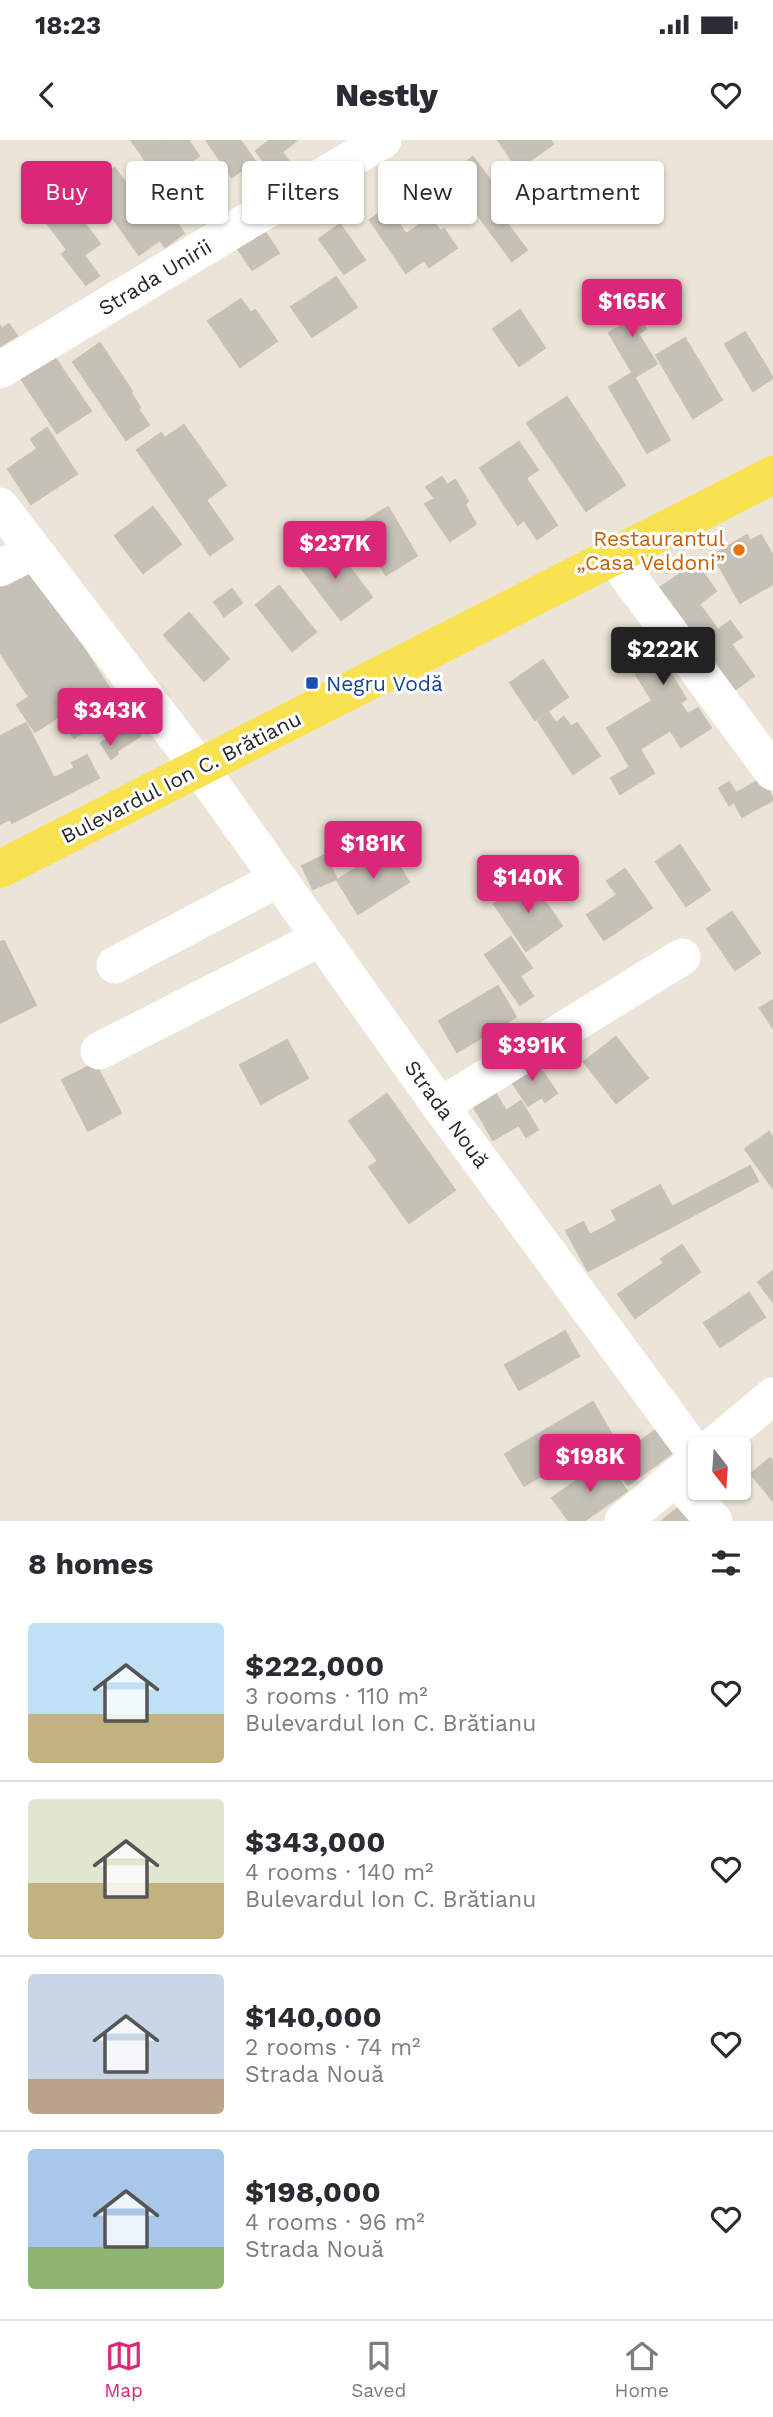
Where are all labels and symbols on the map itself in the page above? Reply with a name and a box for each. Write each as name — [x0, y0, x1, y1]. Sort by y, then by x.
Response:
street label: Strada Unirii — [94, 234, 216, 320]
pin: $165K — [583, 280, 681, 339]
pin: $237K — [286, 522, 384, 581]
place label: Restaurantul „Casa Veldoni” — [576, 526, 726, 575]
marker: Restaurantul „Casa Veldoni” — [731, 542, 747, 558]
pin: $222K — [614, 628, 712, 687]
place label: Negru Vodă — [326, 671, 443, 696]
marker: Negru Vodă — [304, 675, 320, 691]
pin: $343K — [61, 688, 159, 748]
street label: Bulevardul Ion C. Brătianu — [57, 705, 305, 849]
pin: $181K — [324, 822, 422, 881]
pin: $140K — [479, 856, 577, 915]
pin: $391K — [483, 1024, 581, 1083]
street label: Strada Nouă — [400, 1055, 494, 1173]
pin: $198K — [541, 1434, 639, 1494]
north arrow — [688, 1437, 751, 1500]

